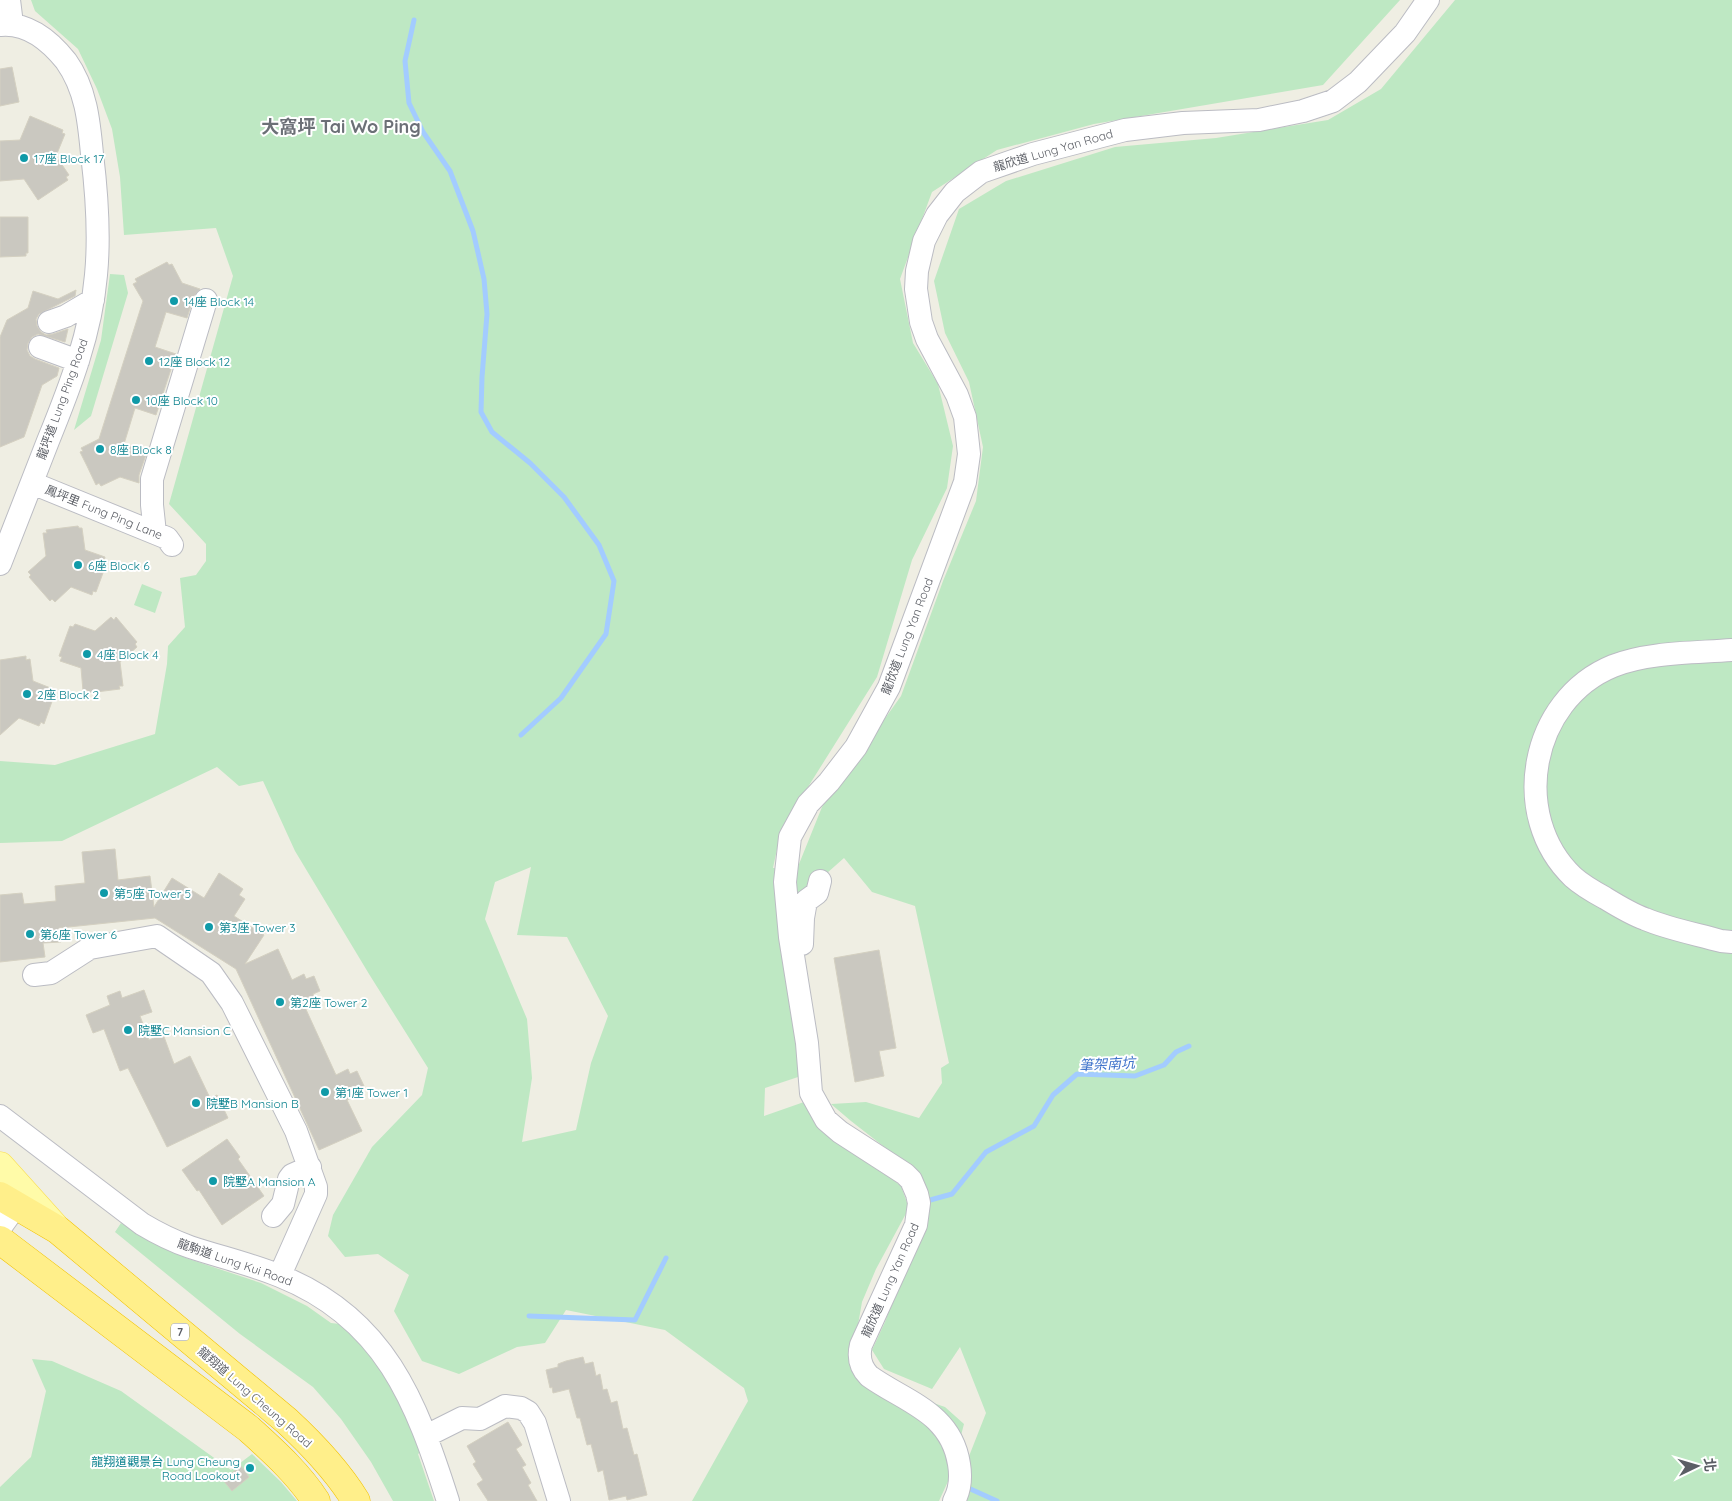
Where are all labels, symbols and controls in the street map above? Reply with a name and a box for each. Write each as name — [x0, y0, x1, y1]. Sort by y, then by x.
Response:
district label: 大窩坪 Tai Wo Ping — [261, 115, 421, 138]
street label: 龍欣道 Lung Yan Road — [991, 126, 1115, 174]
place label: 17座 Block 17 — [34, 151, 104, 166]
marker: 17座 Block 17 — [18, 152, 30, 164]
place label: 14座 Block 14 — [184, 294, 254, 309]
marker: 14座 Block 14 — [168, 295, 180, 307]
street label: 龍坪道 Lung Ping Road — [33, 337, 91, 461]
place label: 12座 Block 12 — [159, 354, 230, 369]
marker: 12座 Block 12 — [143, 355, 155, 367]
place label: 10座 Block 10 — [146, 393, 218, 408]
marker: 10座 Block 10 — [130, 394, 142, 406]
place label: 8座 Block 8 — [110, 442, 172, 457]
marker: 8座 Block 8 — [94, 443, 106, 455]
street label: 鳳坪里 Fung Ping Lane — [43, 482, 165, 542]
place label: 6座 Block 6 — [88, 558, 150, 573]
marker: 6座 Block 6 — [72, 559, 84, 571]
street label: 龍欣道 Lung Yan Road — [878, 576, 936, 696]
place label: 4座 Block 4 — [97, 647, 159, 662]
marker: 4座 Block 4 — [81, 648, 93, 660]
place label: 2座 Block 2 — [37, 687, 100, 702]
marker: 2座 Block 2 — [21, 688, 33, 700]
place label: 第5座 Tower 5 — [114, 886, 191, 901]
marker: 第5座 Tower 5 — [98, 887, 110, 899]
place label: 第3座 Tower 3 — [219, 920, 296, 935]
marker: 第3座 Tower 3 — [203, 921, 215, 933]
place label: 第6座 Tower 6 — [40, 927, 117, 942]
marker: 第6座 Tower 6 — [24, 928, 36, 940]
place label: 第2座 Tower 2 — [290, 995, 368, 1010]
marker: 第2座 Tower 2 — [274, 996, 286, 1008]
place label: 院墅C Mansion C — [138, 1023, 231, 1038]
marker: 院墅C Mansion C — [122, 1024, 134, 1036]
water label: 筆架南坑 — [1079, 1053, 1137, 1074]
place label: 第1座 Tower 1 — [335, 1085, 408, 1100]
marker: 第1座 Tower 1 — [319, 1086, 331, 1098]
place label: 院墅B Mansion B — [206, 1096, 299, 1111]
marker: 院墅B Mansion B — [190, 1097, 202, 1109]
place label: 院墅A Mansion A — [223, 1174, 316, 1189]
marker: 院墅A Mansion A — [207, 1175, 219, 1187]
street label: 龍欣道 Lung Yan Road — [858, 1220, 922, 1340]
street label: 龍駒道 Lung Kui Road — [176, 1235, 294, 1289]
road number: 7 — [171, 1324, 189, 1340]
street label: 龍翔道 Lung Cheung Road — [195, 1343, 315, 1451]
north arrow — [1672, 1441, 1722, 1491]
place label: 龍翔道觀景台 Lung Cheung Road Lookout — [91, 1454, 240, 1483]
text: 北 — [1700, 1457, 1720, 1473]
marker: 龍翔道觀景台 Lung Cheung Road Lookout — [244, 1462, 256, 1474]

